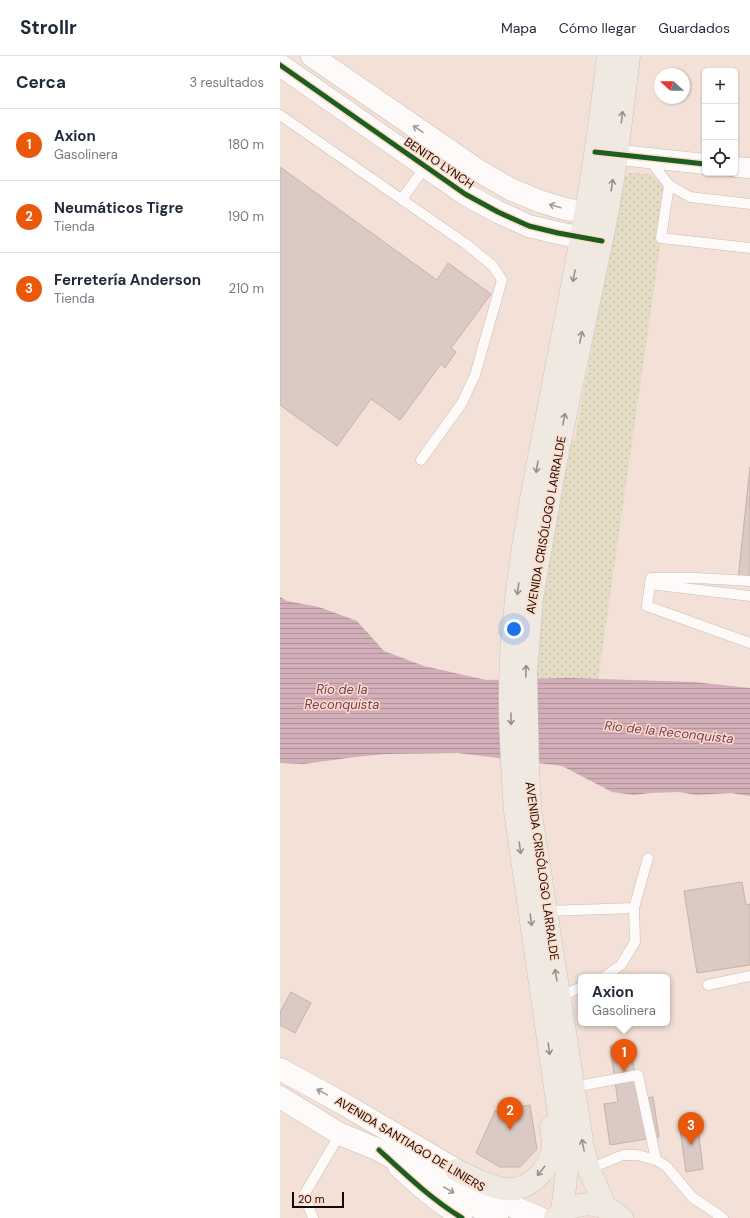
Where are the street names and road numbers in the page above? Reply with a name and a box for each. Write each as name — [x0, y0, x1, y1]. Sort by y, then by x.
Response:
street label: BENITO LYNCH — [401, 134, 477, 192]
street label: AVENIDA CRISÓLOGO LARRALDE — [522, 434, 570, 615]
street label: AVENIDA CRISÓLOGO LARRALDE — [522, 780, 563, 962]
street label: AVENIDA SANTIAGO DE LINIERS — [332, 1093, 488, 1195]

